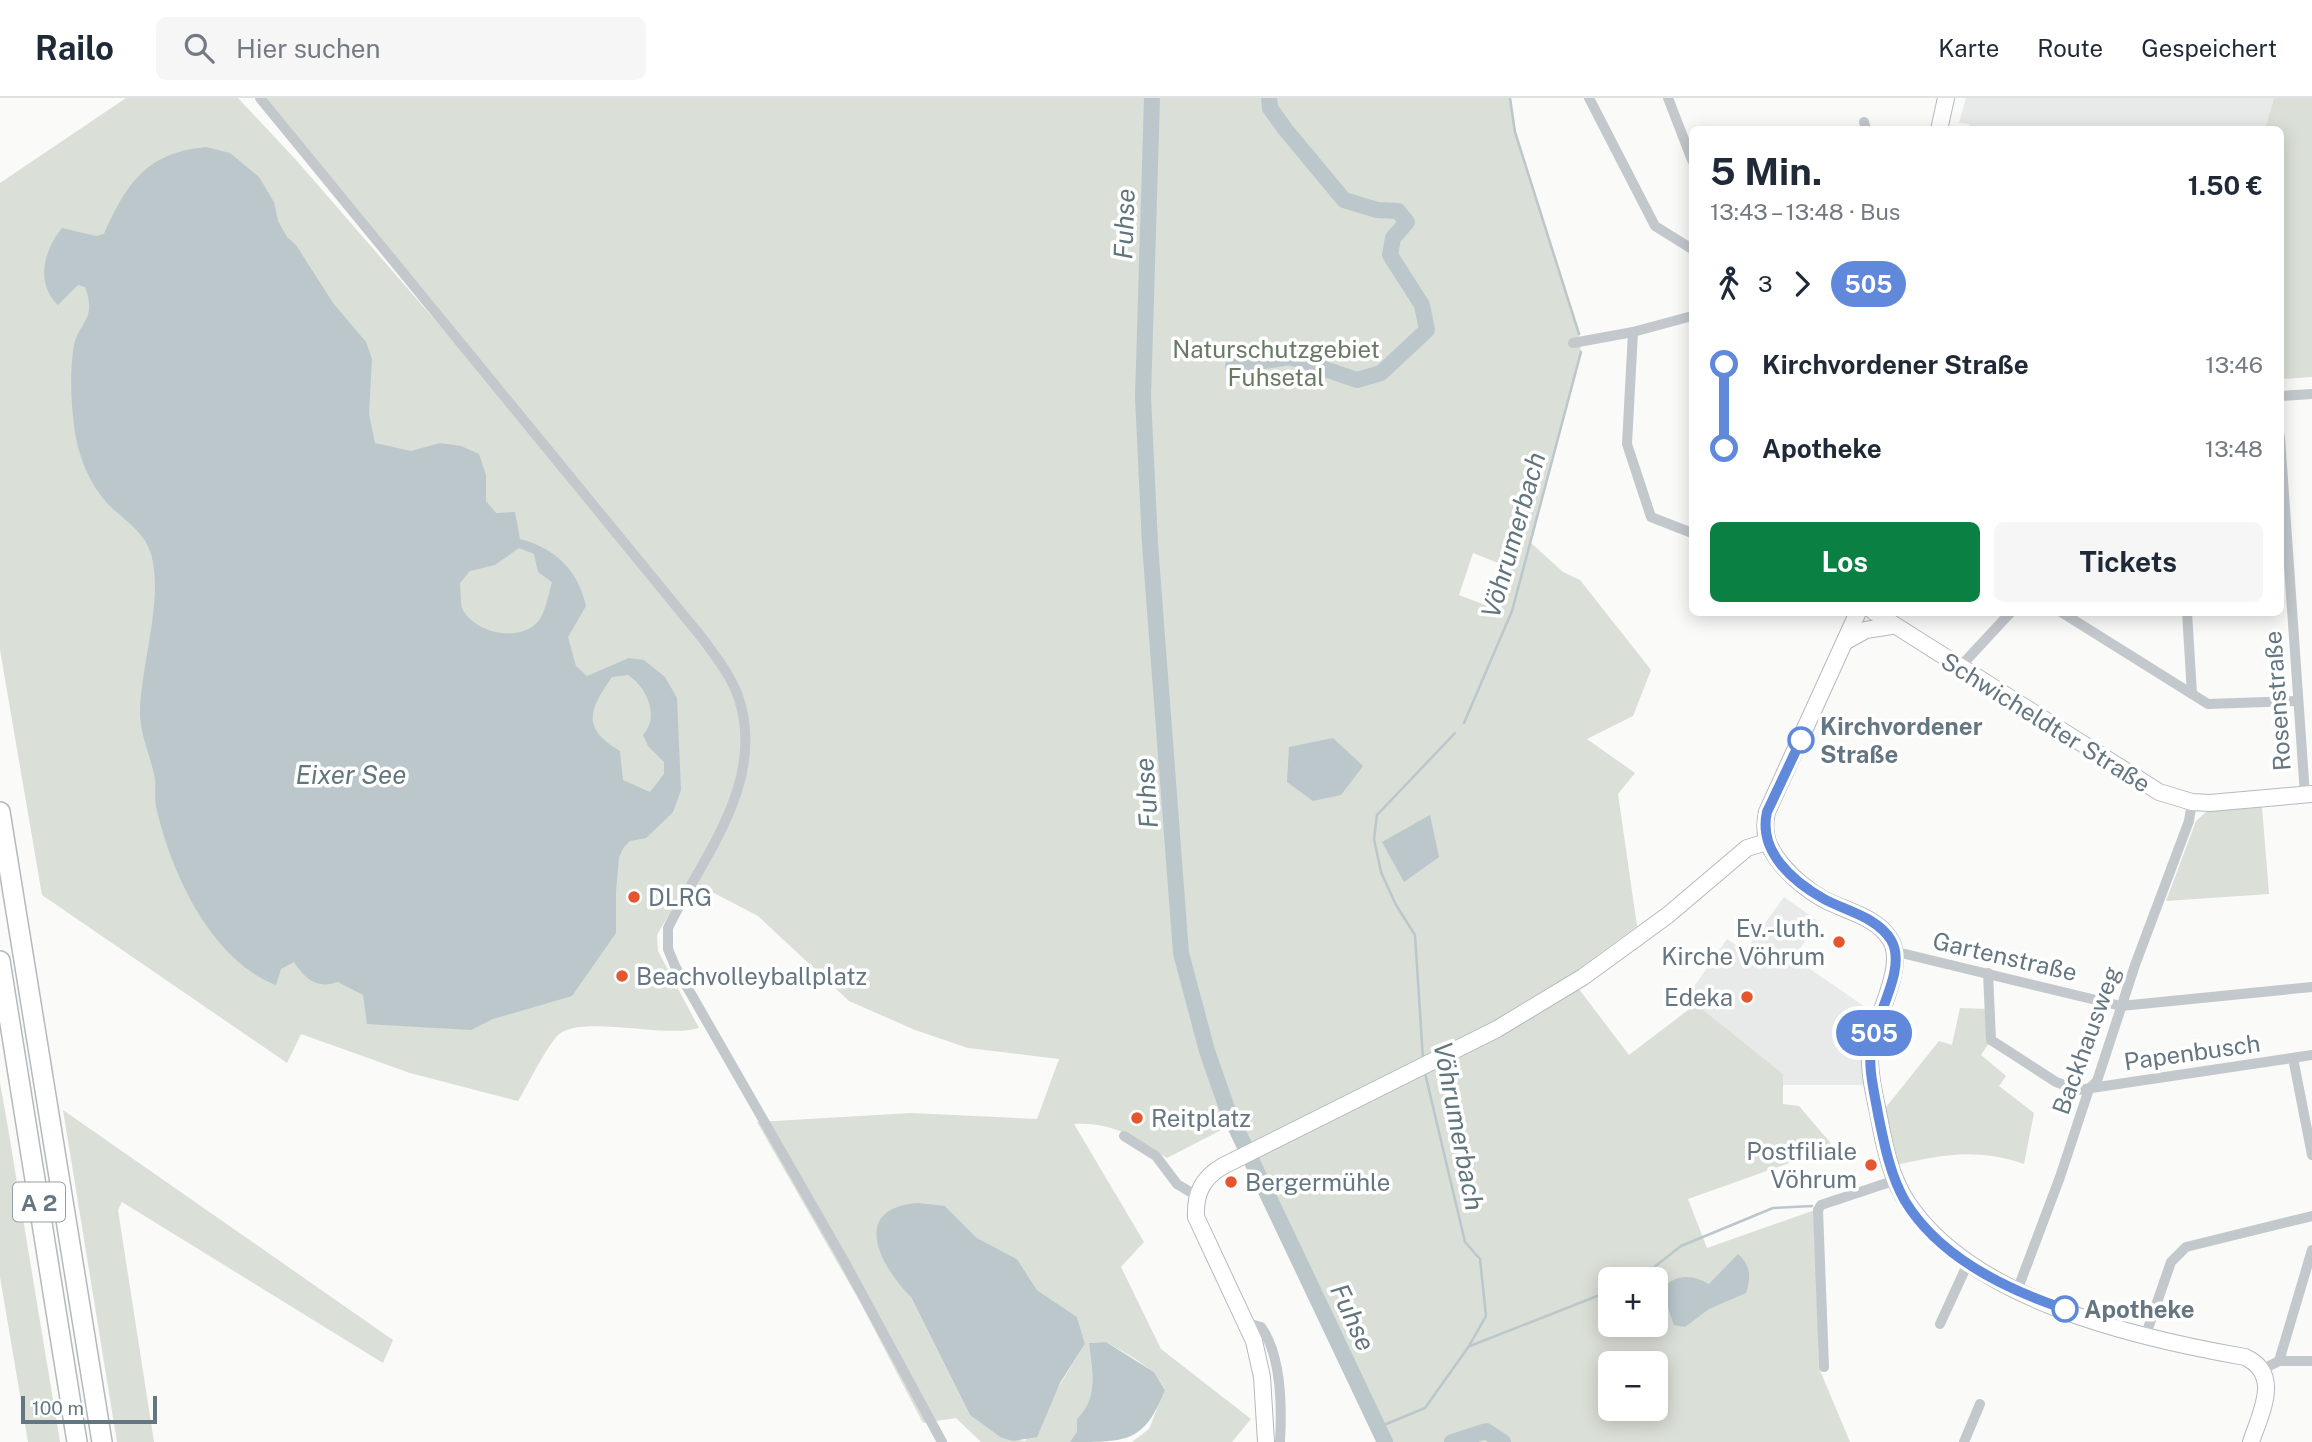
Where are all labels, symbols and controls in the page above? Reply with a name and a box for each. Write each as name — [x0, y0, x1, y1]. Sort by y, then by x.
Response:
search box — [156, 17, 646, 80]
text: Railo — [35, 29, 114, 67]
icon: search — [180, 29, 218, 67]
text: Hier suchen — [236, 33, 381, 64]
text: Karte — [1938, 34, 1999, 62]
text: Route — [2037, 34, 2103, 62]
text: Gespeichert — [2141, 34, 2277, 62]
text: 5 Min. — [1710, 149, 1822, 194]
text: 1.50 € — [2188, 170, 2263, 201]
water label: Fuhse — [1107, 188, 1141, 260]
text: 13:43 – 13:48 · Bus — [1710, 198, 1900, 225]
icon: walk — [1710, 265, 1748, 303]
icon: forward — [1783, 265, 1821, 303]
text: 3 — [1758, 270, 1773, 297]
text: 505 — [1845, 270, 1892, 298]
park label: Naturschutzgebiet Fuhsetal — [1172, 335, 1380, 391]
text: Kirchvordener Straße — [1762, 349, 2029, 380]
text: 13:46 — [2205, 351, 2263, 378]
text: Apotheke — [1762, 433, 1882, 464]
text: 13:48 — [2205, 435, 2263, 462]
water label: Vöhrumerbach — [1475, 448, 1551, 622]
button: Los — [1710, 522, 1980, 602]
button: Tickets — [1994, 522, 2263, 602]
street label: Rosenstraße — [2258, 630, 2296, 772]
street label: Schwicheldter Straße — [1936, 646, 2156, 798]
place label: Kirchvordener Straße — [1820, 712, 1983, 768]
marker: Kirchvordener Straße — [1788, 727, 1814, 753]
water label: Fuhse — [1128, 757, 1164, 829]
water label: Eixer See — [296, 759, 406, 790]
place label: DLRG — [648, 883, 712, 911]
marker: DLRG — [626, 889, 642, 905]
place label: Ev.-luth. Kirche Vöhrum — [1661, 914, 1825, 970]
street label: Gartenstraße — [1930, 926, 2080, 986]
marker: Ev.-luth. Kirche Vöhrum — [1831, 934, 1847, 950]
place label: Beachvolleyballplatz — [636, 962, 867, 990]
street label: Backhausweg — [2046, 962, 2126, 1118]
marker: Beachvolleyballplatz — [614, 968, 630, 984]
place label: Edeka — [1664, 983, 1733, 1011]
marker: Edeka — [1739, 989, 1755, 1005]
line badge: 505 — [1834, 1010, 1914, 1056]
text: 505 — [1850, 1019, 1898, 1047]
street label: Papenbusch — [2122, 1029, 2262, 1075]
water label: Vöhrumerbach — [1427, 1039, 1491, 1213]
place label: Reitplatz — [1151, 1104, 1251, 1132]
marker: Reitplatz — [1129, 1110, 1145, 1126]
place label: Postfiliale Vöhrum — [1746, 1137, 1857, 1193]
marker: Postfiliale Vöhrum — [1863, 1157, 1879, 1173]
place label: Bergermühle — [1245, 1168, 1390, 1196]
marker: Bergermühle — [1223, 1174, 1239, 1190]
road number: A 2 — [13, 1182, 65, 1222]
map controls — [1598, 1267, 1668, 1421]
button: + — [1598, 1267, 1668, 1337]
water label: Fuhse — [1324, 1278, 1382, 1356]
place label: Apotheke — [2084, 1295, 2195, 1323]
marker: Apotheke — [2052, 1296, 2078, 1322]
button: − — [1598, 1351, 1668, 1421]
scale bar — [21, 1393, 158, 1425]
text: 100 m — [32, 1397, 84, 1419]

